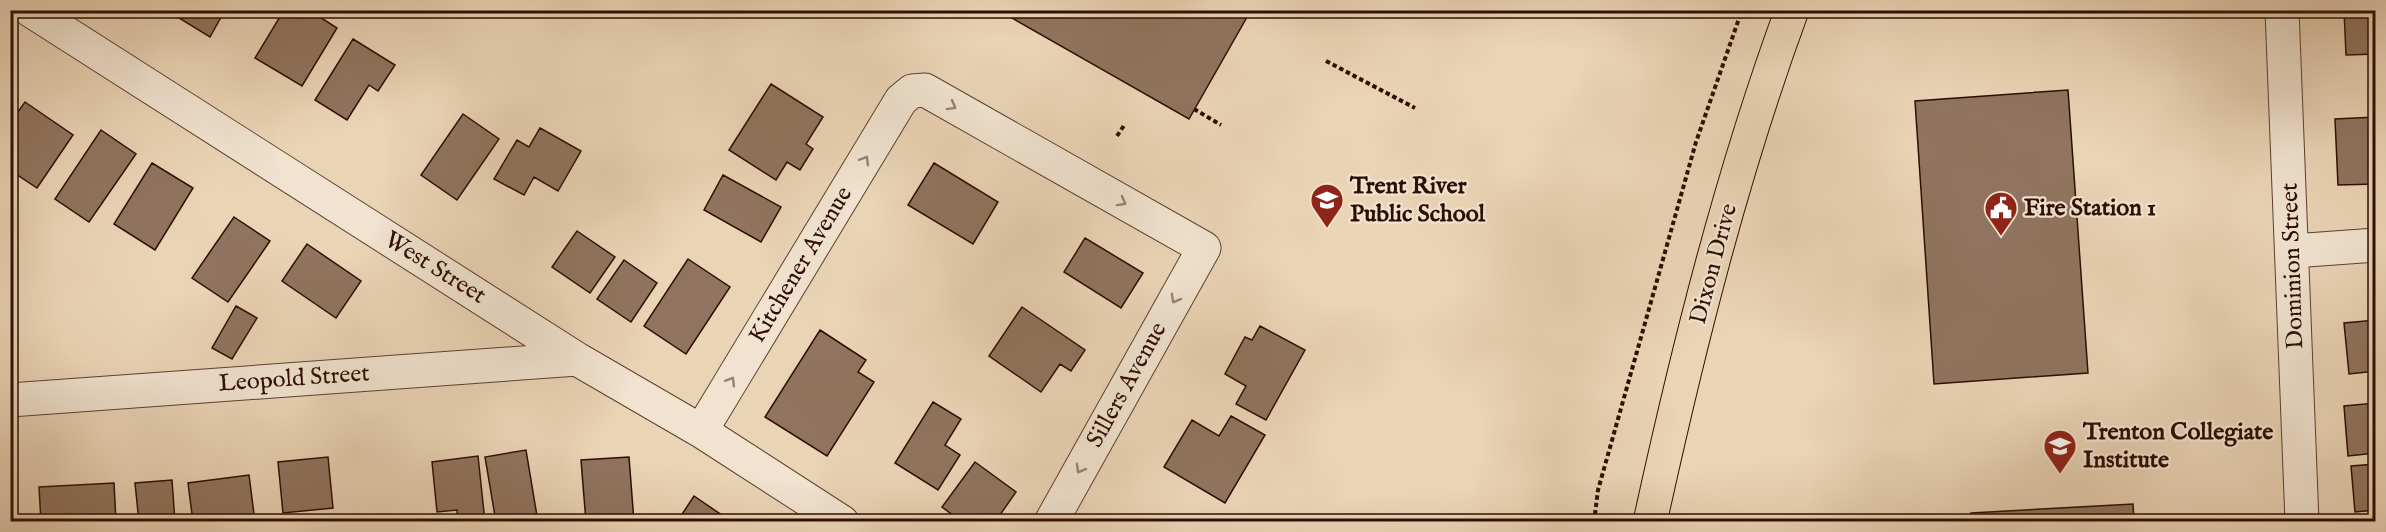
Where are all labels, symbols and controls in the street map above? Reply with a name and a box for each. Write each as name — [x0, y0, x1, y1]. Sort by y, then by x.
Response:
one-way arrow — [946, 98, 956, 110]
one-way arrow — [857, 156, 869, 166]
place label: Trent River Public School — [1349, 171, 1486, 230]
street label: Kitchener Avenue — [742, 181, 860, 349]
school or university icon: Trent River Public School — [1309, 182, 1345, 229]
street label: Dominion Street — [2275, 182, 2311, 350]
public building icon: Fire Station 1 — [1983, 190, 2019, 237]
place label: Fire Station 1 — [2024, 193, 2156, 224]
one-way arrow — [1116, 194, 1126, 206]
street label: Dixon Drive — [1683, 200, 1745, 328]
street label: West Street — [378, 225, 492, 311]
one-way arrow — [1171, 293, 1182, 303]
street label: Sillers Avenue — [1080, 317, 1174, 453]
street label: Leopold Street — [217, 358, 371, 400]
one-way arrow — [724, 377, 736, 387]
place label: Trenton Collegiate Institute — [2082, 417, 2273, 476]
school or university icon: Trenton Collegiate Institute — [2042, 428, 2078, 475]
one-way arrow — [1076, 463, 1087, 473]

